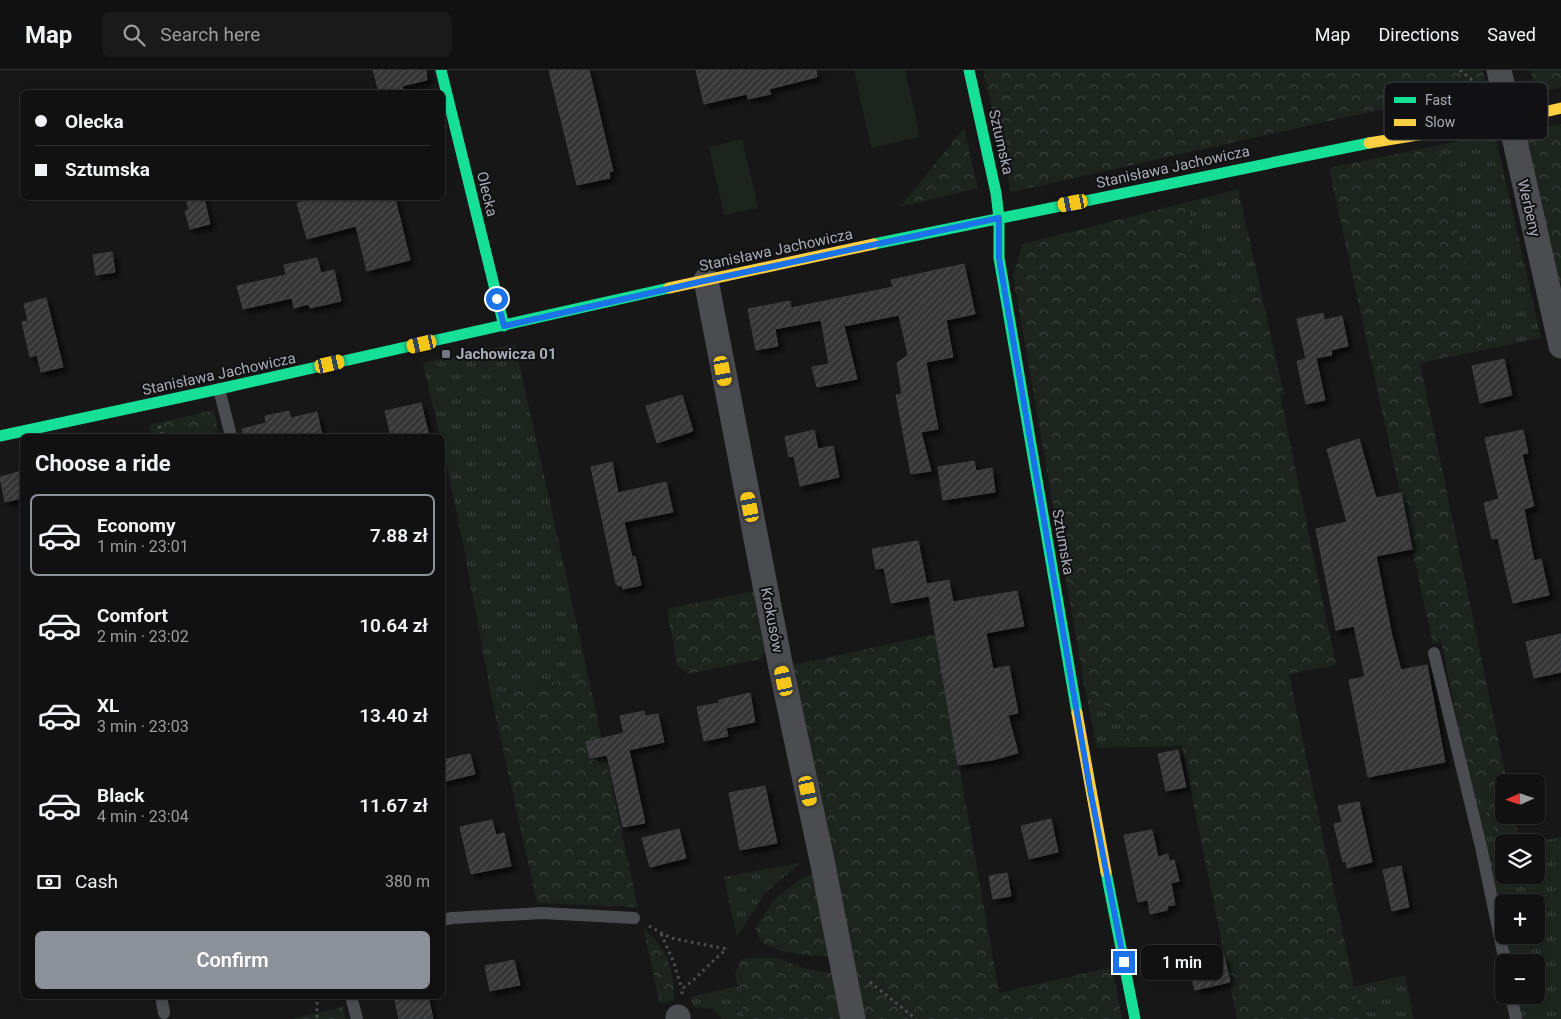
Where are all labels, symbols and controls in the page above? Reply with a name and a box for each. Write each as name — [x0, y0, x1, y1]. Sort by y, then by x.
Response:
search box — [102, 12, 452, 57]
text: Map — [25, 21, 72, 49]
icon: search — [120, 21, 148, 49]
text: Search here — [160, 23, 260, 46]
text: Map — [1315, 24, 1350, 45]
text: Directions — [1378, 24, 1459, 45]
text: Saved — [1487, 24, 1536, 45]
legend — [1384, 82, 1548, 140]
text: Fast — [1425, 92, 1452, 108]
street label: Sztumska — [985, 108, 1017, 176]
text: Olecka — [65, 110, 124, 133]
text: Slow — [1425, 114, 1456, 130]
street label: Stanisława Jachowicza — [1095, 142, 1251, 192]
text: Sztumska — [65, 158, 150, 181]
street label: Olecka — [473, 170, 501, 218]
street label: Werbeny — [1514, 178, 1544, 238]
car — [1056, 193, 1089, 213]
street label: Stanisława Jachowicza — [698, 225, 854, 275]
route start — [486, 288, 508, 310]
car — [405, 333, 438, 355]
place label: Jachowicza 01 — [456, 345, 557, 363]
marker: Jachowicza 01 — [440, 348, 452, 360]
street label: Stanisława Jachowicza — [141, 349, 297, 399]
car — [313, 353, 346, 375]
car — [712, 355, 733, 387]
text: Choose a ride — [35, 451, 171, 476]
car — [739, 491, 760, 523]
street label: Sztumska — [1048, 508, 1078, 576]
icon: car — [37, 513, 82, 558]
text: Economy — [97, 514, 176, 537]
text: 7.88 zł — [370, 524, 428, 547]
text: 1 min · 23:01 — [97, 537, 189, 556]
street label: Krokusów — [757, 586, 787, 654]
icon: car — [37, 603, 82, 648]
text: Comfort — [97, 604, 168, 627]
text: 10.64 zł — [359, 614, 428, 637]
text: 2 min · 23:02 — [97, 627, 189, 646]
car — [773, 665, 794, 697]
icon: car — [37, 693, 82, 738]
text: XL — [97, 694, 119, 717]
text: 13.40 zł — [359, 704, 428, 727]
text: 3 min · 23:03 — [97, 717, 189, 736]
north arrow — [1495, 774, 1545, 824]
map controls — [1495, 774, 1545, 1004]
car — [797, 775, 818, 807]
icon: car — [37, 783, 82, 828]
text: Black — [97, 784, 144, 807]
text: 11.67 zł — [359, 794, 428, 817]
text: 4 min · 23:04 — [97, 807, 189, 826]
button: layers — [1495, 834, 1545, 884]
icon: cash — [35, 868, 63, 896]
text: Cash — [75, 870, 118, 893]
text: 380 m — [385, 872, 430, 891]
button: + — [1495, 894, 1545, 944]
button: Confirm — [35, 931, 430, 989]
callout: 1 min — [1142, 944, 1224, 980]
route end — [1113, 951, 1135, 973]
text: 1 min — [1162, 953, 1202, 972]
button: − — [1495, 954, 1545, 1004]

